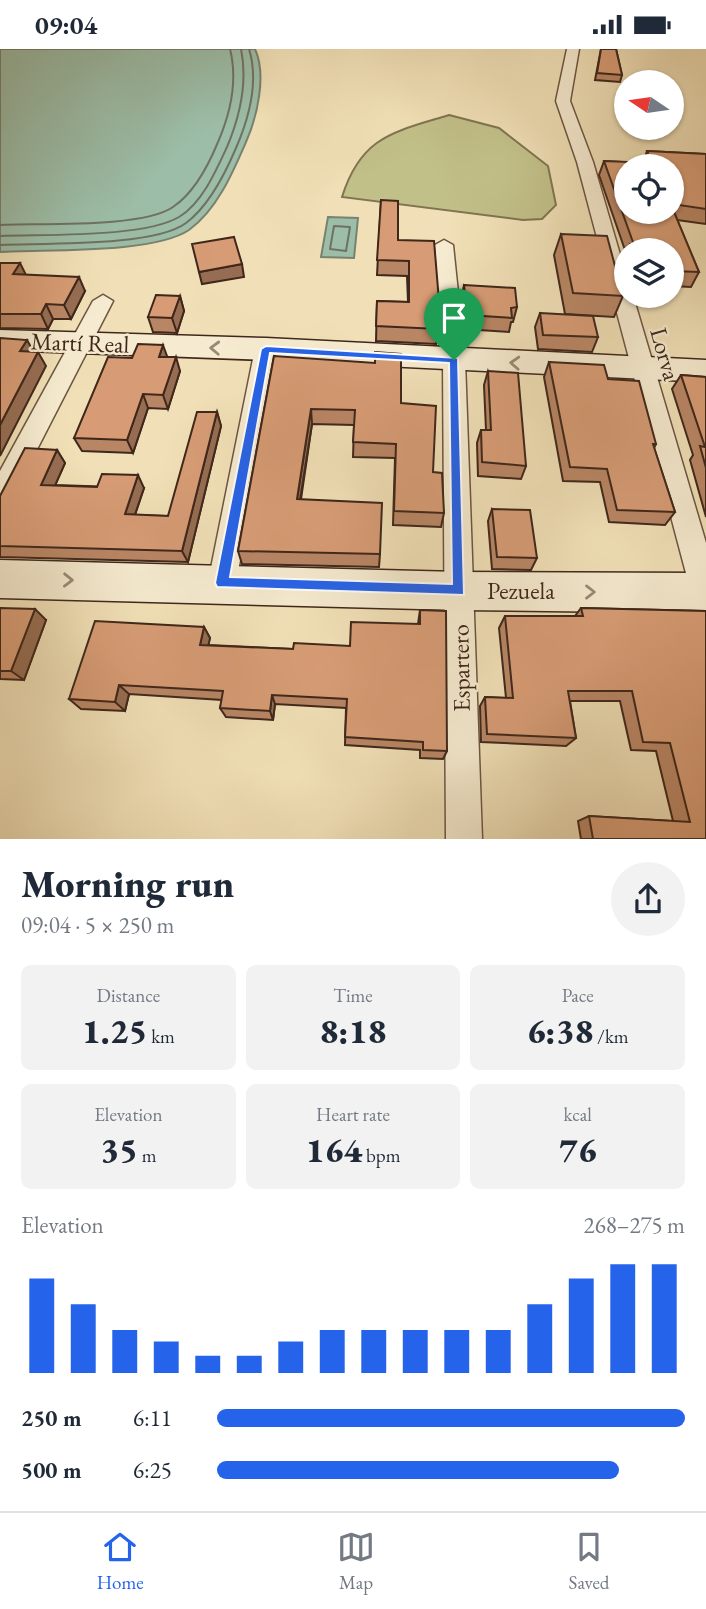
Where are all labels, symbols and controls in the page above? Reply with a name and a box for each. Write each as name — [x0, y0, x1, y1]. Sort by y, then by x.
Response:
text: 09:04 — [35, 8, 97, 42]
north arrow — [614, 70, 684, 140]
map controls — [614, 70, 684, 308]
button: locate — [614, 154, 684, 224]
button: layers — [614, 238, 684, 308]
pin — [424, 288, 484, 360]
icon: arrive — [435, 299, 473, 337]
street label: Lorva — [643, 324, 688, 384]
street label: Martí Real — [30, 325, 130, 360]
one-way arrow — [209, 340, 220, 355]
one-way arrow — [510, 356, 521, 371]
one-way arrow — [63, 572, 74, 588]
street label: Pezuela — [487, 575, 555, 606]
one-way arrow — [585, 584, 595, 600]
street label: Espartero — [444, 624, 477, 712]
text: Morning run — [21, 859, 234, 908]
button: share — [611, 862, 685, 936]
text: 09:04 · 5 × 250 m — [21, 910, 174, 940]
text: Distance — [97, 983, 160, 1008]
text: Time — [333, 983, 373, 1008]
text: Pace — [562, 983, 594, 1008]
text: 1.25 — [82, 1008, 147, 1053]
text: 8:18 — [320, 1008, 386, 1053]
text: 6:38 — [527, 1008, 594, 1053]
text: km — [147, 1024, 175, 1049]
text: /km — [594, 1024, 629, 1049]
text: Elevation — [94, 1102, 163, 1127]
text: Heart rate — [316, 1102, 390, 1127]
text: kcal — [563, 1102, 592, 1127]
text: 35 — [100, 1127, 138, 1172]
text: 164 — [306, 1127, 362, 1172]
text: 76 — [559, 1127, 597, 1172]
text: m — [138, 1143, 157, 1168]
text: bpm — [362, 1143, 400, 1168]
text: Elevation — [21, 1210, 104, 1240]
text: 268–275 m — [584, 1210, 685, 1240]
text: 250 m — [21, 1403, 82, 1433]
text: 6:11 — [133, 1403, 172, 1433]
text: 500 m — [21, 1455, 82, 1485]
text: 6:25 — [133, 1455, 172, 1485]
tab: Home — [97, 1528, 144, 1595]
tab: Map — [337, 1528, 375, 1595]
tab: Saved — [569, 1528, 609, 1595]

